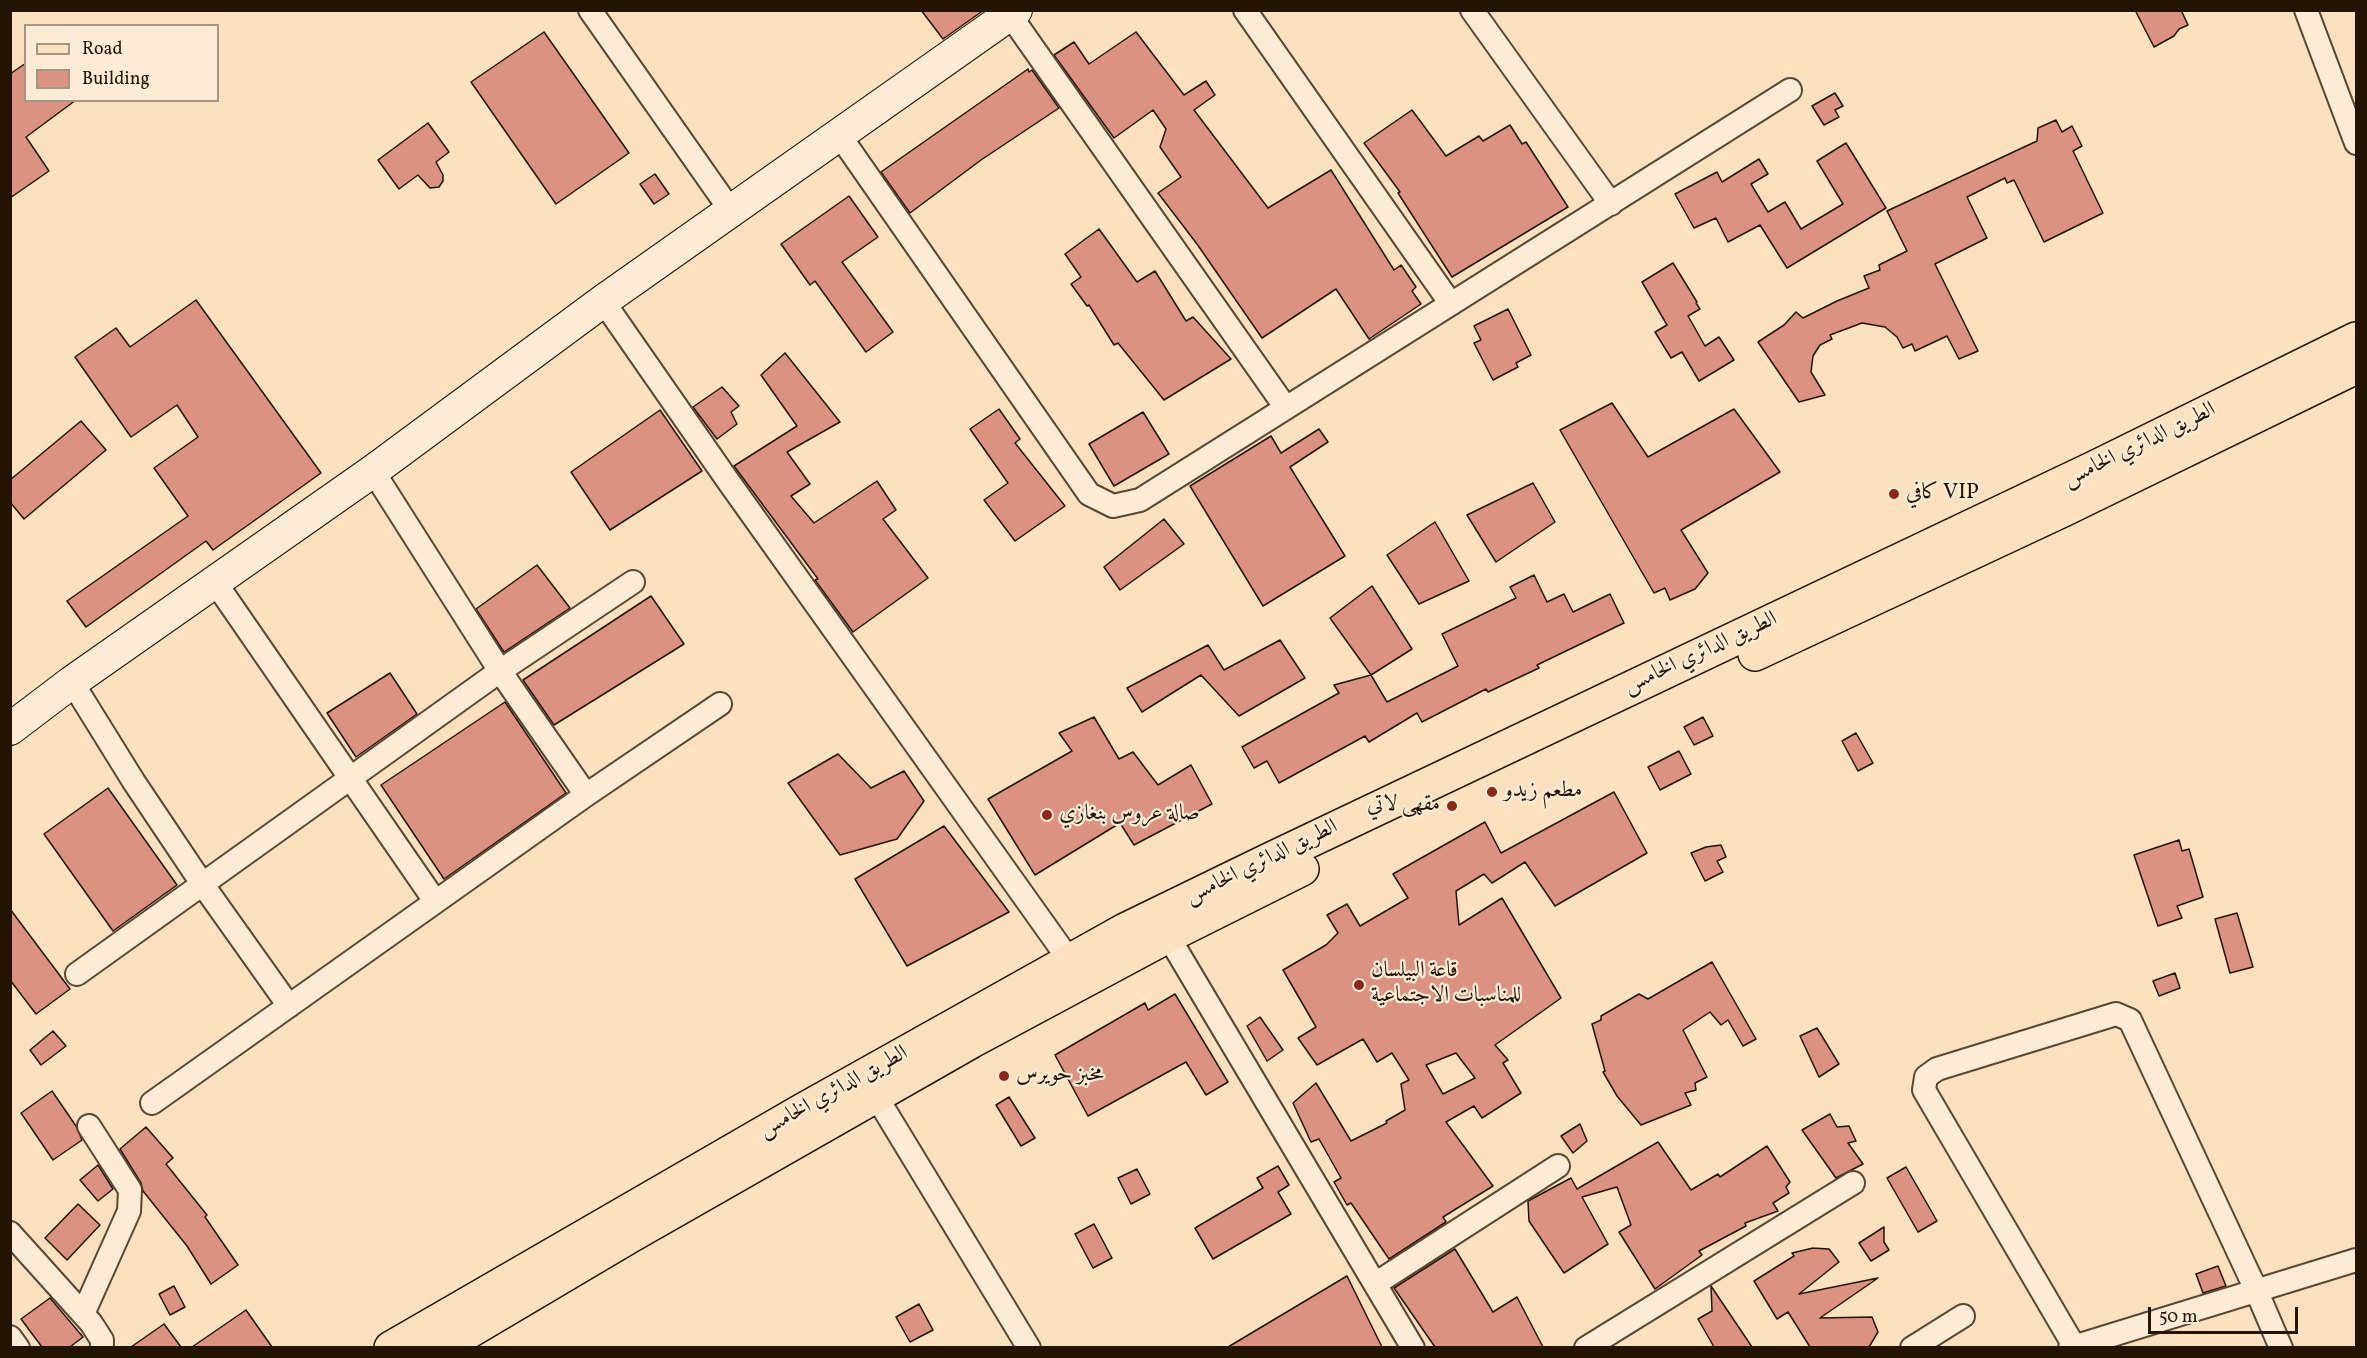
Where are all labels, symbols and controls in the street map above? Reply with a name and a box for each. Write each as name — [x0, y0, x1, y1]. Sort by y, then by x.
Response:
legend — [24, 24, 219, 102]
text: Road — [82, 37, 123, 62]
text: Building — [82, 67, 150, 92]
street label: الطريق الدائري الخامس — [2059, 398, 2221, 494]
place label: كافي VIP — [1906, 481, 1979, 507]
marker: كافي VIP — [1887, 487, 1901, 501]
street label: الطريق الدائري الخامس — [1620, 607, 1782, 701]
place label: مطعم زيدو — [1504, 779, 1582, 805]
marker: مطعم زيدو — [1485, 785, 1499, 799]
place label: مقهى لاتي — [1367, 793, 1440, 819]
marker: مقهى لاتي — [1445, 799, 1459, 813]
place label: صالة عروس بنغازي — [1059, 802, 1200, 828]
marker: صالة عروس بنغازي — [1040, 808, 1054, 822]
street label: الطريق الدائري الخامس — [1181, 815, 1343, 911]
place label: قاعة البيلسان للمناسبات الاجتماعية — [1371, 959, 1521, 1010]
marker: قاعة البيلسان للمناسبات الاجتماعية — [1352, 978, 1366, 992]
street label: الطريق الدائري الخامس — [755, 1041, 913, 1145]
place label: مخبز حويرس — [1016, 1063, 1104, 1089]
marker: مخبز حويرس — [997, 1069, 1011, 1083]
scale bar — [2151, 1295, 2301, 1333]
text: 50 m — [2159, 1305, 2198, 1330]

